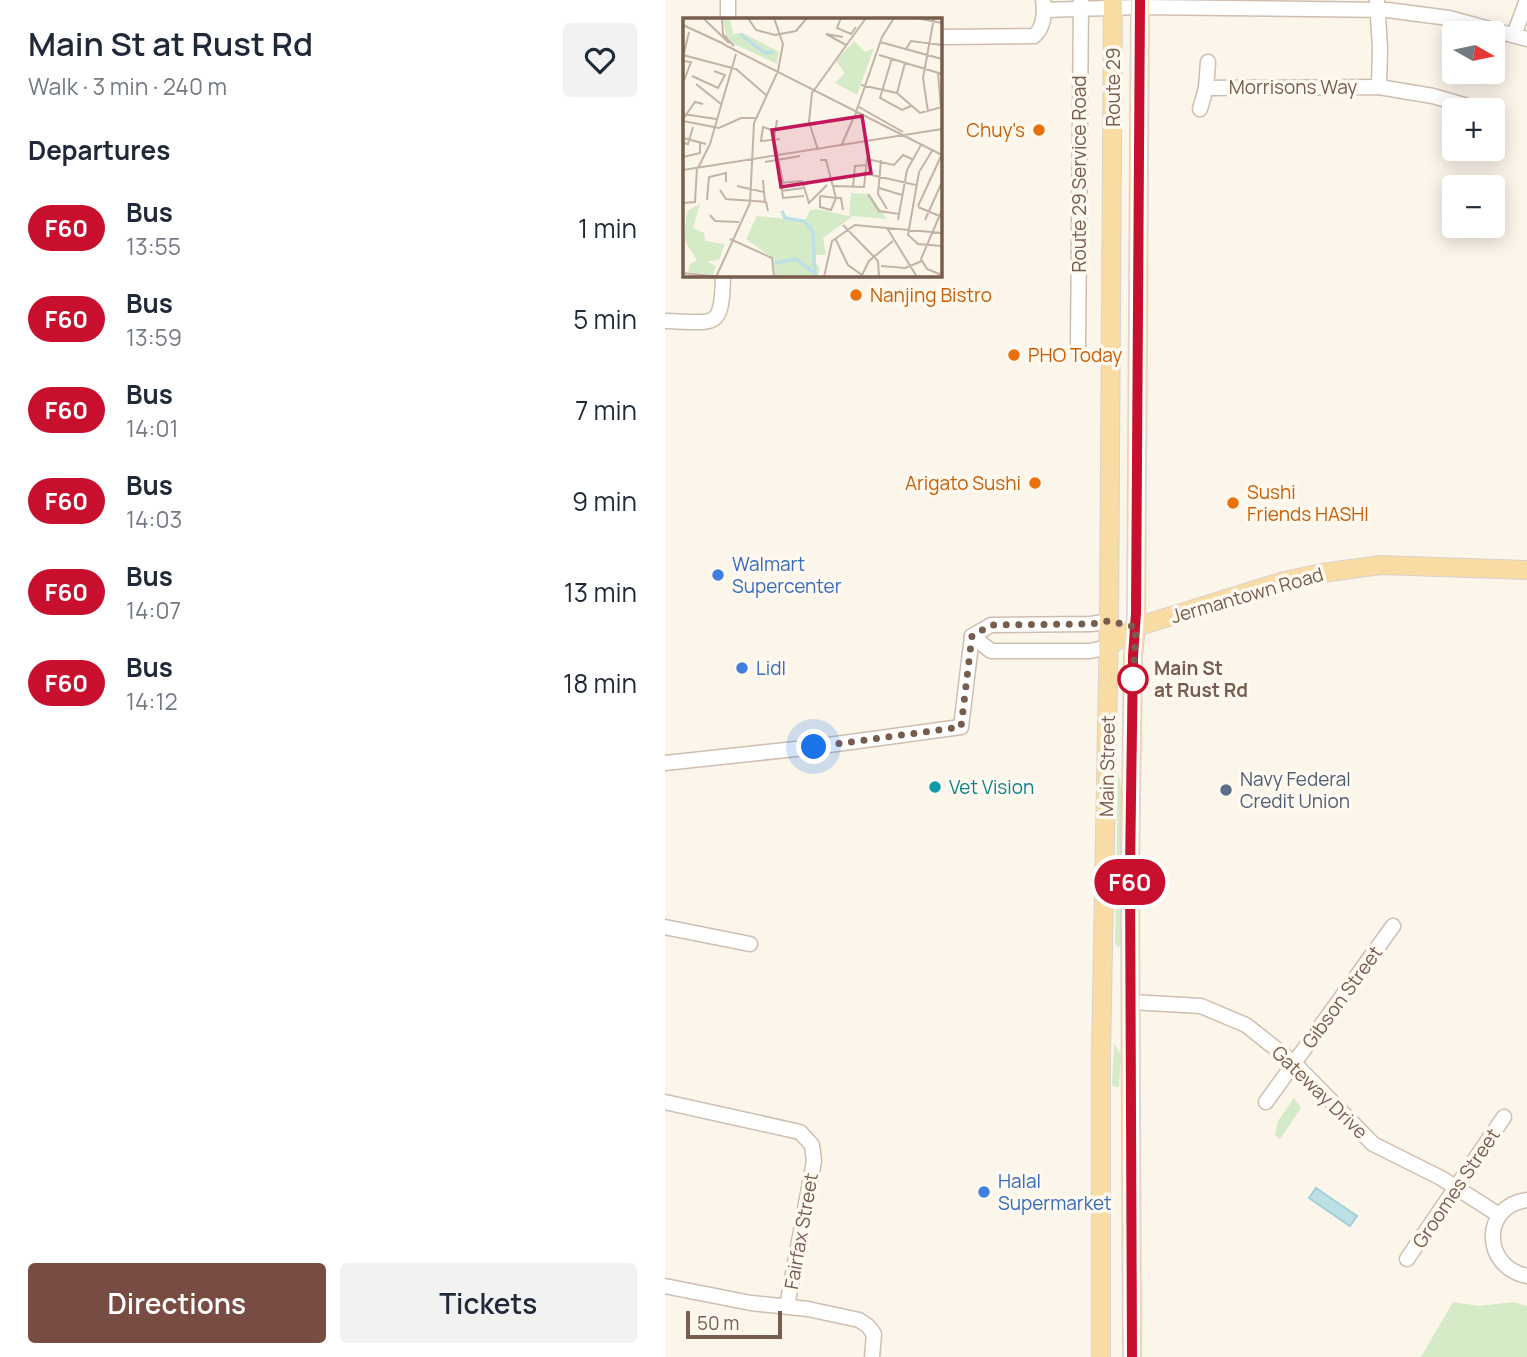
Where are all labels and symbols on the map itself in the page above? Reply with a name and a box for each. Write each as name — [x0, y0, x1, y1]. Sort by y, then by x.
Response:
inset map — [683, 18, 941, 276]
north arrow — [1442, 21, 1505, 84]
street label: Route 29 — [1100, 47, 1126, 127]
street label: Morrisons Way — [1229, 74, 1357, 100]
street label: Route 29 Service Road — [1066, 76, 1092, 272]
place label: Chuy's — [966, 117, 1025, 143]
marker: Chuy's — [1031, 122, 1047, 138]
place label: Nanjing Bistro — [870, 282, 992, 308]
marker: Nanjing Bistro — [848, 287, 864, 303]
place label: PHO Today — [1028, 342, 1122, 368]
marker: PHO Today — [1006, 347, 1022, 363]
place label: Arigato Sushi — [905, 470, 1021, 496]
marker: Arigato Sushi — [1027, 475, 1043, 491]
place label: Sushi Friends HASHI — [1247, 479, 1369, 527]
marker: Sushi Friends HASHI — [1225, 495, 1241, 511]
place label: Walmart Supercenter — [732, 551, 842, 599]
street label: Jermantown Road — [1168, 561, 1326, 629]
marker: Walmart Supercenter — [710, 567, 726, 583]
place label: Lidl — [756, 655, 786, 681]
place label: Main St at Rust Rd — [1154, 655, 1248, 703]
marker: Lidl — [734, 660, 750, 676]
marker: Main St at Rust Rd — [1118, 664, 1148, 694]
street label: Main Street — [1093, 715, 1121, 817]
your location — [796, 729, 831, 764]
place label: Navy Federal Credit Union — [1240, 766, 1351, 814]
place label: Vet Vision — [949, 774, 1034, 800]
marker: Vet Vision — [927, 779, 943, 795]
marker: Navy Federal Credit Union — [1218, 782, 1234, 798]
line badge: F60 — [1090, 859, 1170, 905]
street label: Gibson Street — [1296, 940, 1388, 1054]
street label: Gateway Drive — [1266, 1040, 1374, 1144]
street label: Groomes Street — [1406, 1123, 1506, 1253]
place label: Halal Supermarket — [998, 1168, 1112, 1216]
street label: Fairfax Street — [778, 1171, 824, 1291]
marker: Halal Supermarket — [976, 1184, 992, 1200]
scale bar — [686, 1308, 782, 1340]

